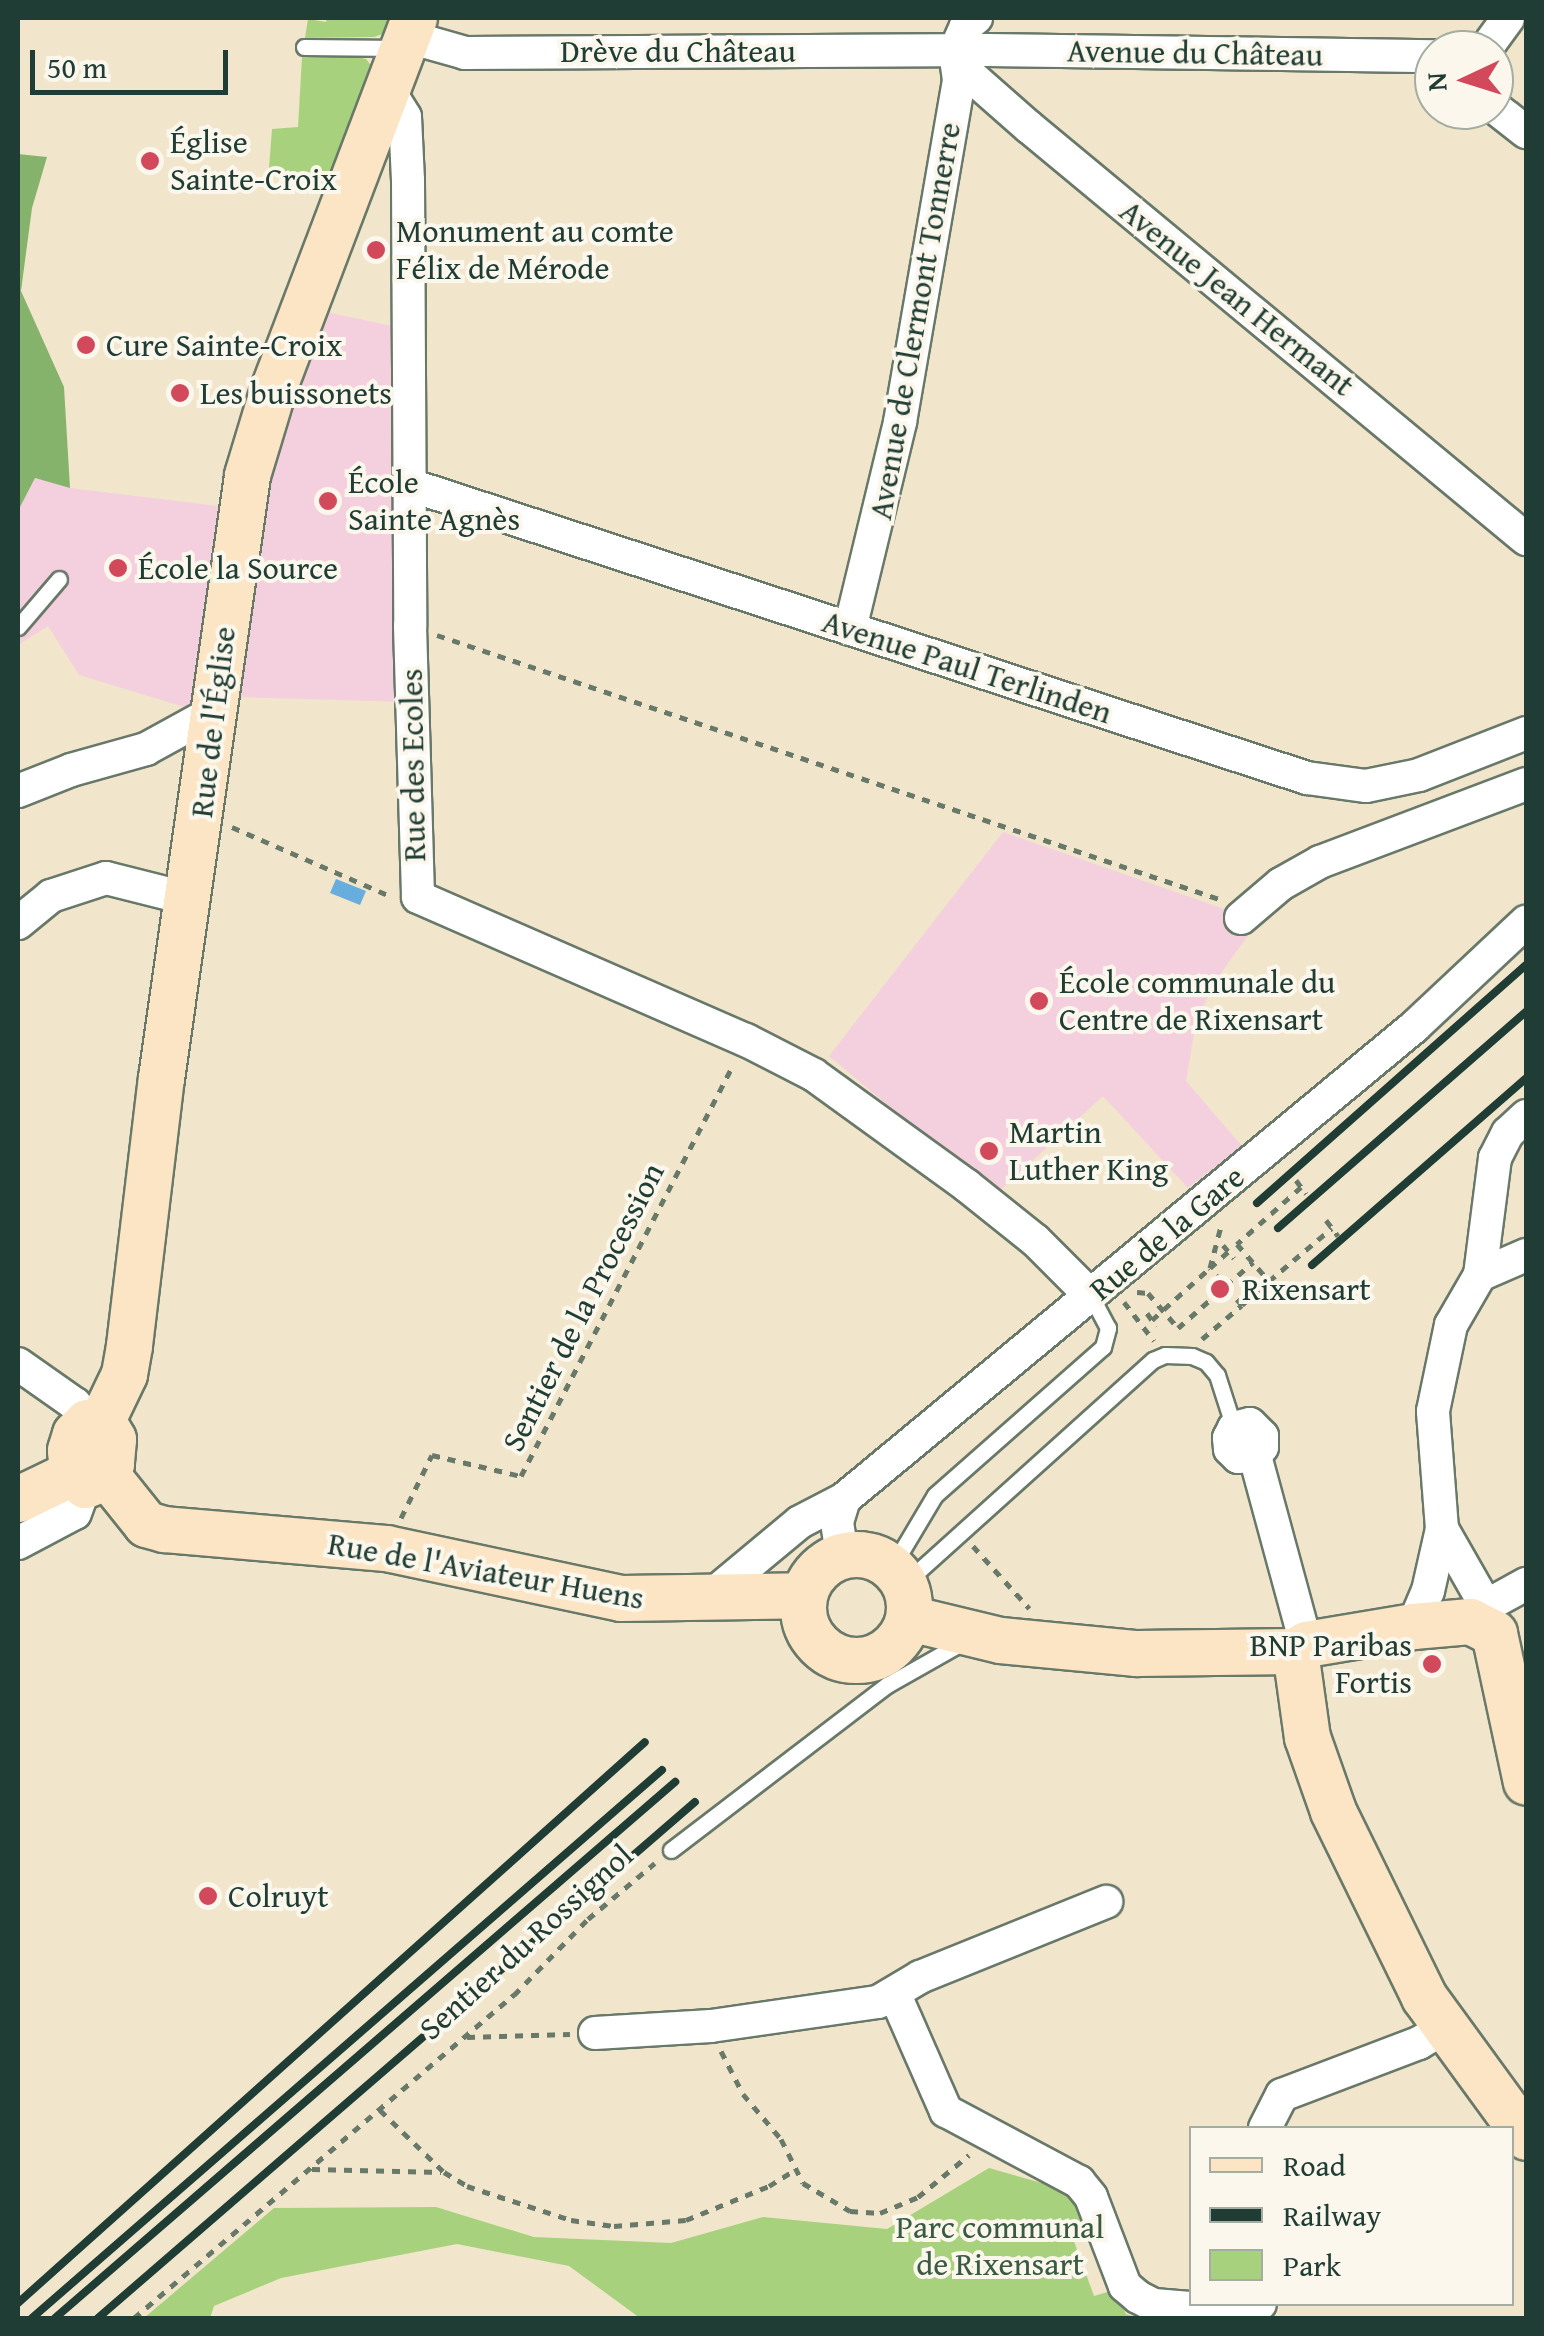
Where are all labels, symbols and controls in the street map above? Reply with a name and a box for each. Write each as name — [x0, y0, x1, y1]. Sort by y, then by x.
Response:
scale bar — [35, 30, 232, 92]
north arrow — [1414, 30, 1514, 130]
street label: Drève du Château — [560, 32, 796, 70]
street label: Avenue du Château — [1067, 32, 1323, 74]
text: 50 m — [47, 45, 107, 89]
text: N — [1414, 71, 1457, 93]
street label: Avenue de Clermont Tonnerre — [861, 119, 969, 523]
place label: Église Sainte-Croix — [170, 124, 337, 199]
marker: Église Sainte-Croix — [139, 150, 161, 172]
street label: Avenue Jean Hermant — [1112, 192, 1362, 404]
place label: Monument au comte Félix de Mérode — [396, 213, 674, 288]
marker: Monument au comte Félix de Mérode — [365, 239, 387, 261]
place label: Cure Sainte-Croix — [106, 326, 342, 364]
marker: Cure Sainte-Croix — [75, 334, 97, 356]
place label: Les buissonets — [200, 374, 392, 412]
marker: Les buissonets — [169, 382, 191, 404]
place label: École Sainte Agnès — [348, 464, 520, 539]
marker: École Sainte Agnès — [317, 490, 339, 512]
place label: École la Source — [138, 549, 338, 587]
marker: École la Source — [107, 557, 129, 579]
street label: Avenue Paul Terlinden — [817, 602, 1117, 732]
street label: Rue de l'Église — [182, 624, 244, 820]
street label: Rue des Ecoles — [392, 668, 434, 862]
place label: École communale du Centre de Rixensart — [1059, 964, 1335, 1039]
marker: École communale du Centre de Rixensart — [1028, 990, 1050, 1012]
place label: Martin Luther King — [1009, 1114, 1168, 1189]
marker: Martin Luther King — [978, 1140, 1000, 1162]
street label: Sentier de la Procession — [494, 1156, 672, 1458]
street label: Rue de la Gare — [1082, 1157, 1252, 1309]
place label: Rixensart — [1242, 1270, 1371, 1308]
marker: Rixensart — [1207, 1276, 1233, 1302]
street label: Rue de l'Aviateur Huens — [325, 1524, 647, 1618]
place label: BNP Paribas Fortis — [1250, 1627, 1412, 1702]
marker: BNP Paribas Fortis — [1421, 1653, 1443, 1675]
street label: Sentier du Rossignol — [411, 1836, 641, 2048]
place label: Colruyt — [228, 1877, 328, 1915]
marker: Colruyt — [197, 1885, 219, 1907]
legend — [1189, 2126, 1514, 2306]
text: Road — [1283, 2143, 1346, 2187]
text: Railway — [1283, 2193, 1381, 2237]
park label: Parc communal de Rixensart — [896, 2209, 1104, 2284]
text: Park — [1283, 2243, 1341, 2287]

